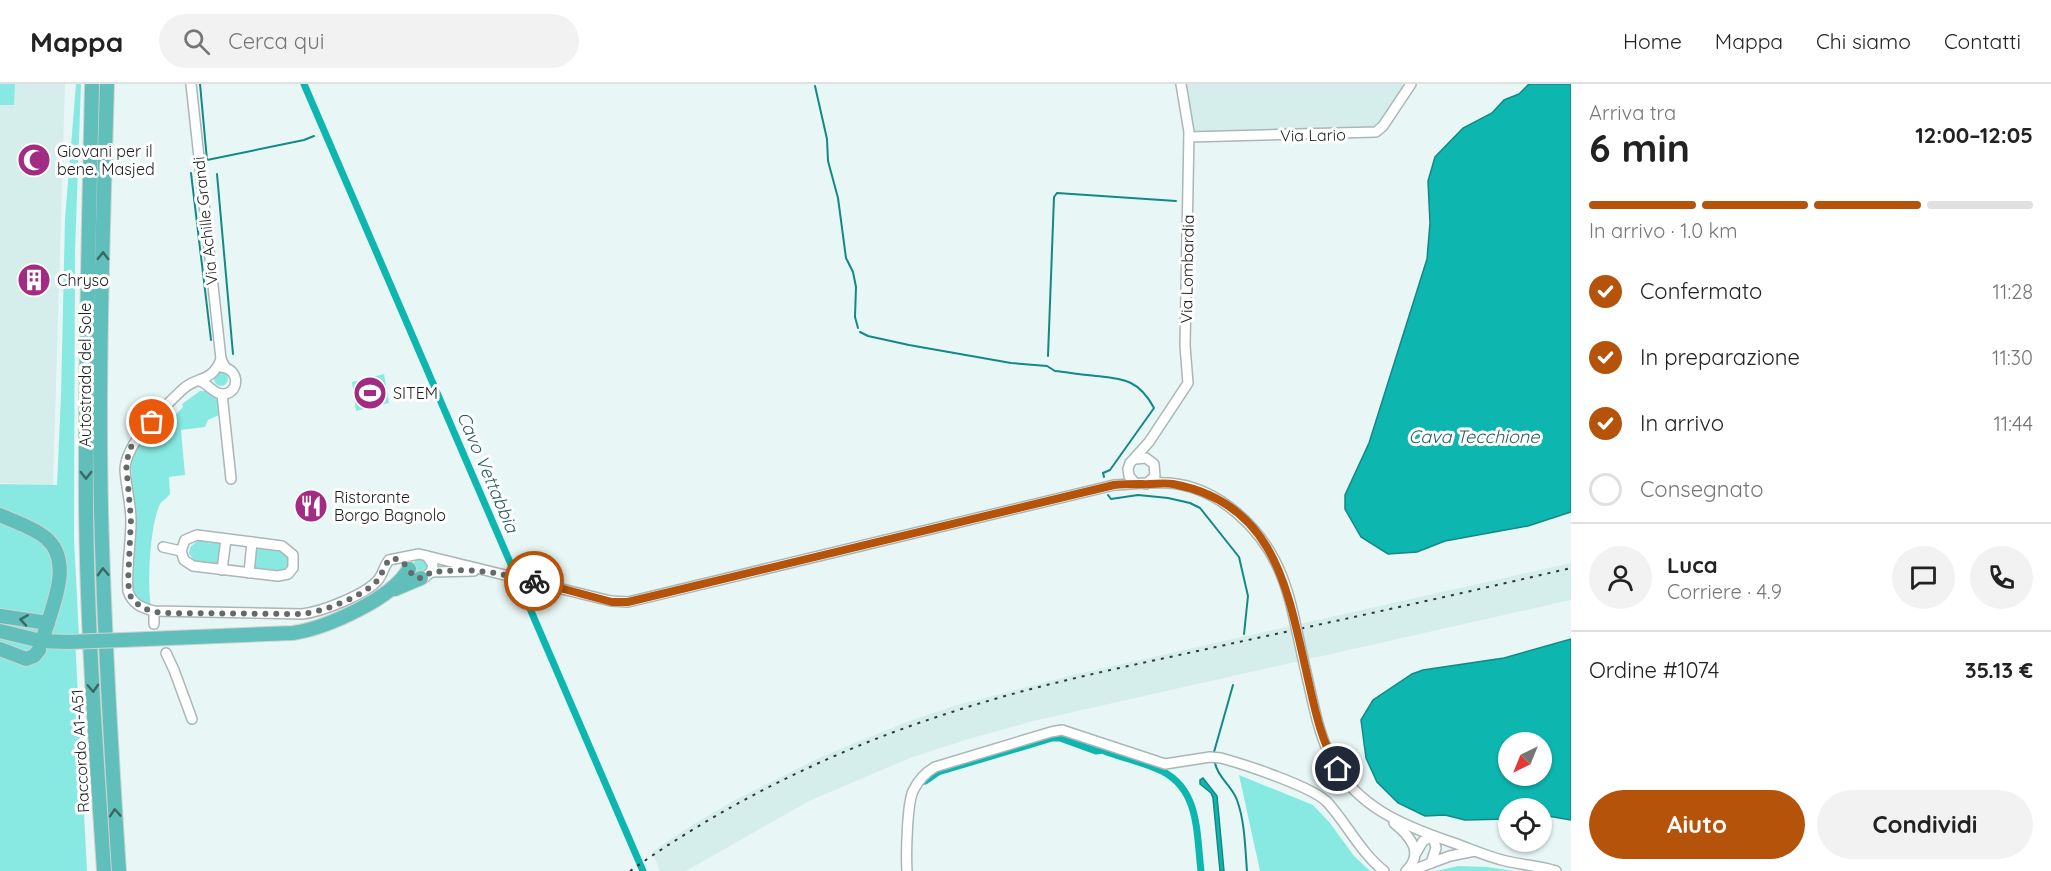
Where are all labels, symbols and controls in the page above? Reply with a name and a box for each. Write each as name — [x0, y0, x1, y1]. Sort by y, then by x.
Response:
search box — [159, 14, 579, 68]
text: Mappa — [30, 24, 123, 59]
icon: search — [180, 25, 213, 58]
text: Cerca qui — [228, 27, 324, 55]
text: Home — [1623, 28, 1682, 54]
text: Mappa — [1715, 28, 1783, 54]
text: Chi siamo — [1816, 28, 1911, 54]
text: Contatti — [1944, 28, 2021, 54]
text: Arriva tra — [1589, 100, 1676, 125]
text: 12:00–12:05 — [1915, 121, 2033, 149]
text: 6 min — [1589, 123, 1690, 172]
street label: Via Lario — [1280, 124, 1346, 146]
place label: Giovani per il bene. Masjed — [57, 141, 155, 179]
mosque icon: Giovani per il bene. Masjed — [16, 142, 52, 178]
street label: Via Achille Grandi — [188, 156, 222, 286]
street label: Via Lombardia — [1176, 214, 1198, 324]
text: In arrivo · 1.0 km — [1589, 218, 1738, 243]
one-way arrow — [97, 251, 109, 260]
building icon: Chryso — [16, 262, 52, 298]
place label: Chryso — [57, 270, 109, 290]
icon: check — [1589, 275, 1622, 308]
text: Confermato — [1640, 277, 1762, 305]
text: 11:28 — [1993, 279, 2033, 304]
street label: Autostrada del Sole — [75, 303, 95, 447]
icon: check — [1589, 341, 1622, 374]
text: In preparazione — [1640, 343, 1800, 371]
text: 11:30 — [1992, 345, 2033, 370]
sports icon: SITEM — [352, 375, 388, 411]
place label: SITEM — [393, 383, 438, 403]
pin — [126, 396, 177, 447]
icon: bag — [135, 405, 168, 438]
icon: check — [1589, 407, 1622, 440]
water label: Cavo Vettabbia — [452, 408, 524, 537]
text: In arrivo — [1640, 409, 1724, 437]
text: 11:44 — [1993, 411, 2033, 436]
water label: Cava Tecchione — [1409, 425, 1540, 448]
one-way arrow — [80, 470, 92, 479]
text: Consegnato — [1640, 475, 1763, 503]
place label: Ristorante Borgo Bagnolo — [334, 487, 446, 525]
restaurant icon: Ristorante Borgo Bagnolo — [293, 488, 329, 524]
button: person — [1589, 546, 1652, 609]
button: chat — [1892, 546, 1955, 609]
button: phone — [1970, 546, 2033, 609]
courier — [504, 551, 564, 611]
text: Luca — [1667, 551, 1718, 579]
icon: bike — [518, 565, 551, 598]
one-way arrow — [96, 567, 109, 576]
text: Corriere · 4.9 — [1667, 579, 1782, 604]
one-way arrow — [19, 614, 29, 627]
text: Ordine #1074 — [1589, 656, 1719, 684]
text: 35.13 € — [1965, 656, 2033, 684]
one-way arrow — [86, 683, 99, 692]
street label: Raccordo A1-A51 — [67, 689, 93, 813]
north arrow — [1498, 732, 1552, 786]
map controls — [1498, 732, 1552, 852]
pin — [1312, 743, 1363, 794]
icon: home — [1321, 752, 1354, 785]
button: Aiuto — [1589, 790, 1805, 859]
button: Condividi — [1817, 790, 2033, 859]
button: locate — [1498, 798, 1552, 852]
one-way arrow — [109, 808, 122, 817]

